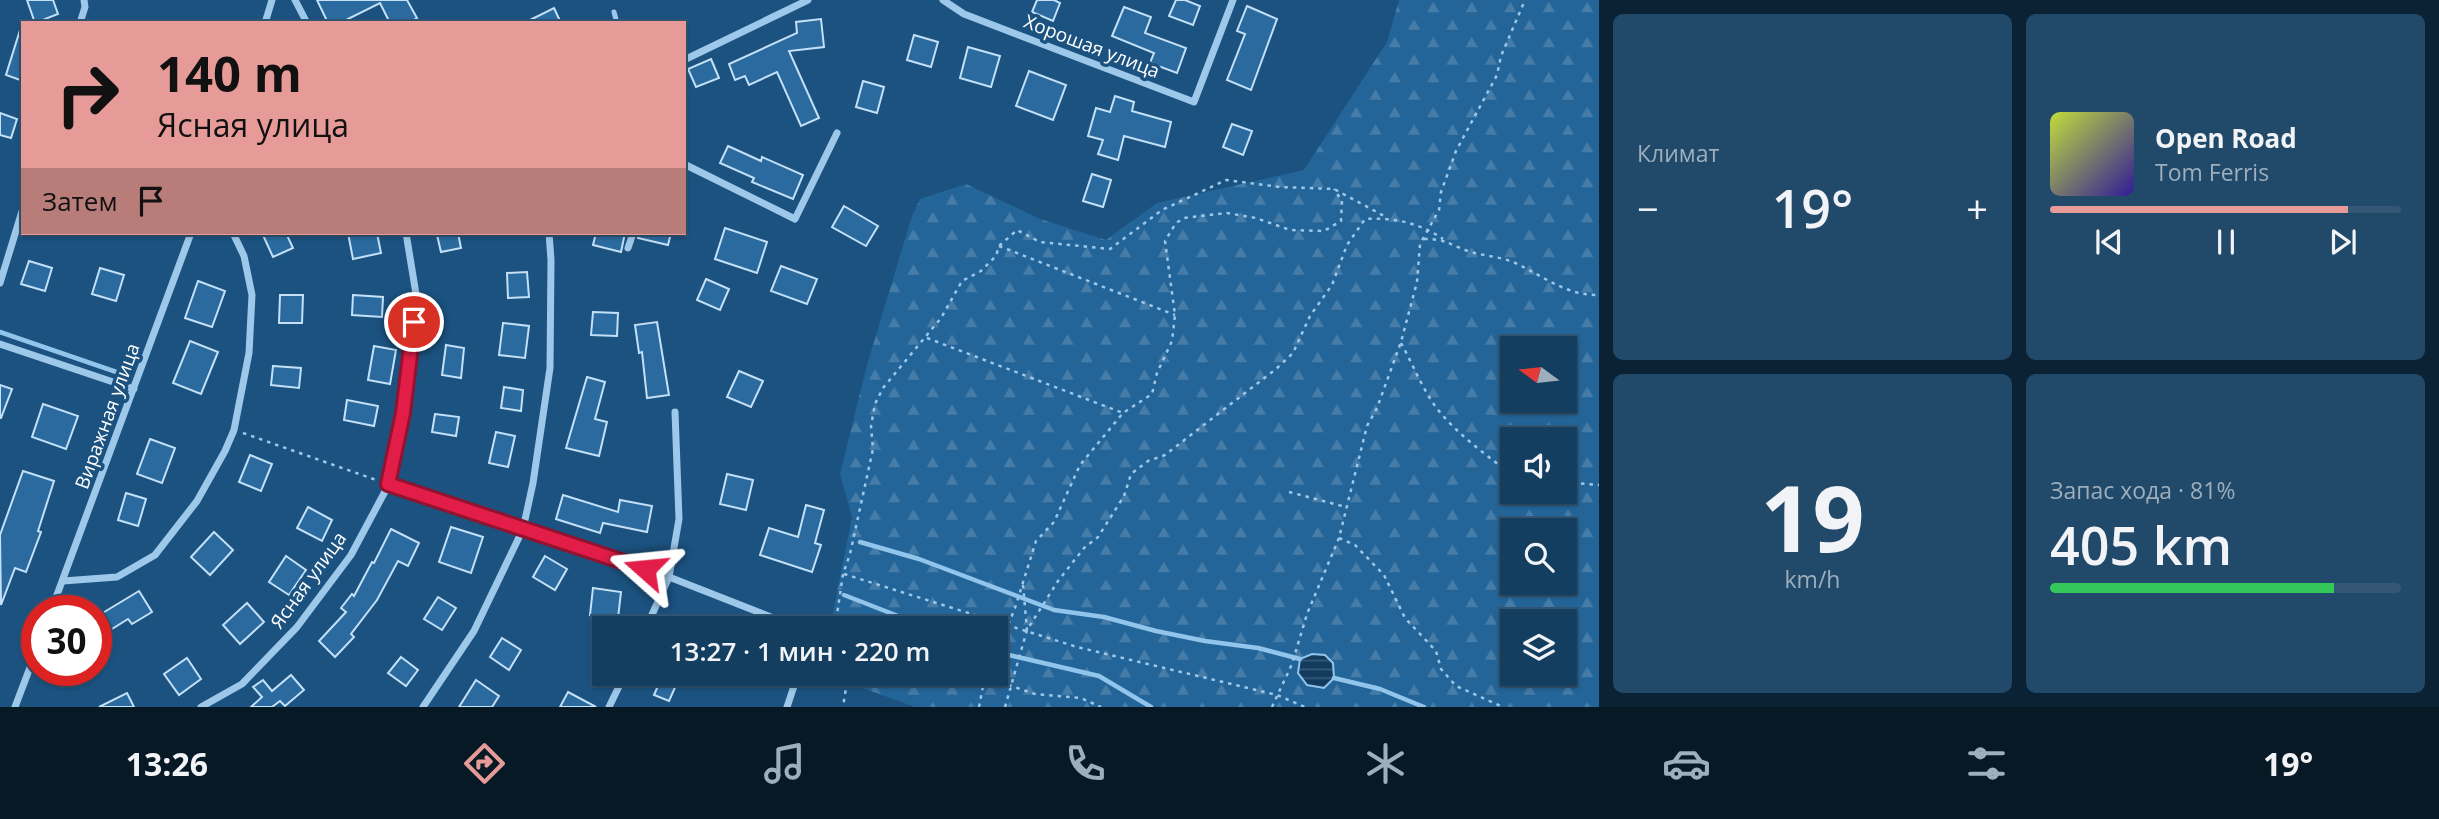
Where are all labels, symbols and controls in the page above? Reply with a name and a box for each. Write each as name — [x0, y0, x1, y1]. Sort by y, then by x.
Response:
street label: Хорошая улица — [1020, 8, 1164, 84]
text: 140 m — [157, 40, 302, 106]
icon: right — [42, 49, 133, 140]
text: Ясная улица — [157, 103, 349, 146]
text: Open Road — [2155, 120, 2297, 156]
text: Климат — [1637, 137, 1719, 169]
text: Tom Ferris — [2155, 156, 2269, 188]
text: 19° — [1772, 172, 1853, 243]
icon: arrive — [132, 182, 170, 220]
text: − — [1637, 182, 1659, 234]
text: + — [1966, 182, 1988, 234]
text: Затем — [42, 183, 118, 219]
icon: previous — [2090, 223, 2128, 261]
icon: pause — [2207, 223, 2245, 261]
icon: next — [2324, 223, 2362, 261]
pin — [384, 292, 444, 352]
icon: arrive — [395, 303, 433, 341]
north arrow — [1500, 336, 1577, 413]
map controls — [1500, 336, 1577, 686]
street label: Виражная улица — [69, 339, 145, 493]
button: sound — [1500, 427, 1577, 504]
text: 19 — [1760, 455, 1865, 579]
text: Запас хода · 81% — [2050, 474, 2235, 506]
text: 405 km — [2050, 509, 2232, 580]
button: search — [1500, 518, 1577, 595]
street label: Ясная улица — [264, 526, 352, 634]
position arrow — [608, 532, 682, 606]
text: km/h — [1785, 563, 1840, 595]
speed limit sign: 30 — [21, 595, 112, 686]
button: layers — [1500, 609, 1577, 686]
text: 13:27 · 1 мин · 220 m — [670, 633, 930, 669]
icon: directions — [460, 739, 509, 788]
icon: music — [760, 739, 809, 788]
icon: phone — [1061, 739, 1110, 788]
icon: climate — [1361, 739, 1410, 788]
icon: car — [1662, 739, 1711, 788]
icon: filters — [1962, 739, 2011, 788]
text: 13:26 — [126, 742, 208, 785]
text: 19° — [2263, 742, 2313, 785]

